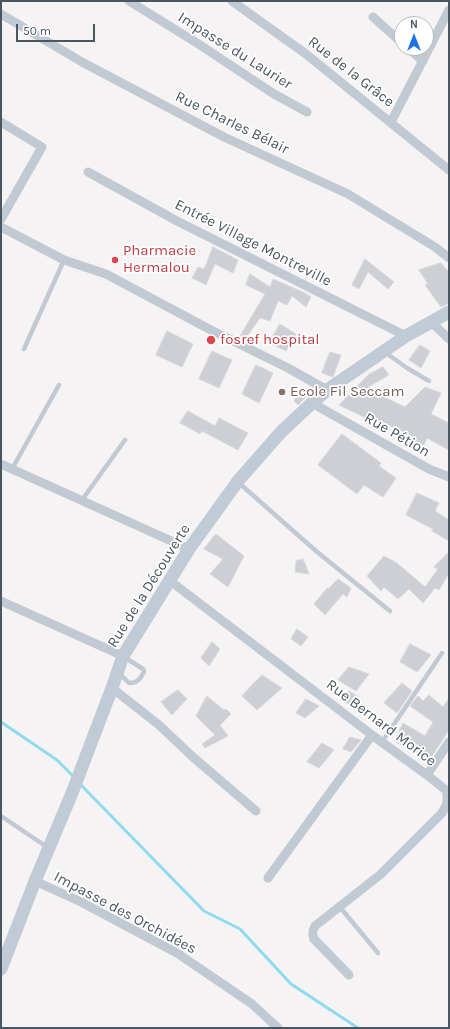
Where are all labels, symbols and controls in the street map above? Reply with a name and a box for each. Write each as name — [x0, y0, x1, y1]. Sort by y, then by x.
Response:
street label: Impasse du Laurier — [175, 9, 295, 93]
scale bar — [18, 16, 97, 42]
north arrow — [394, 16, 434, 56]
text: N — [410, 18, 418, 31]
text: 50 m — [23, 24, 51, 38]
street label: Rue de la Grâce — [304, 33, 398, 111]
street label: Rue Charles Bélair — [172, 88, 292, 158]
street label: Entrée Village Montreville — [172, 196, 334, 290]
place label: Pharmacie Hermalou — [123, 242, 196, 277]
marker: Pharmacie Hermalou — [110, 255, 120, 265]
place label: fosref hospital — [220, 331, 320, 349]
marker: fosref hospital — [205, 334, 217, 346]
place label: Ecole Fil Seccam — [290, 383, 404, 401]
marker: Ecole Fil Seccam — [277, 387, 287, 397]
street label: Rue Pétion — [361, 409, 433, 461]
street label: Rue de la Découverte — [104, 521, 194, 651]
street label: Rue Bernard Morice — [322, 676, 440, 770]
street label: Impasse des Orchidées — [51, 868, 199, 958]

